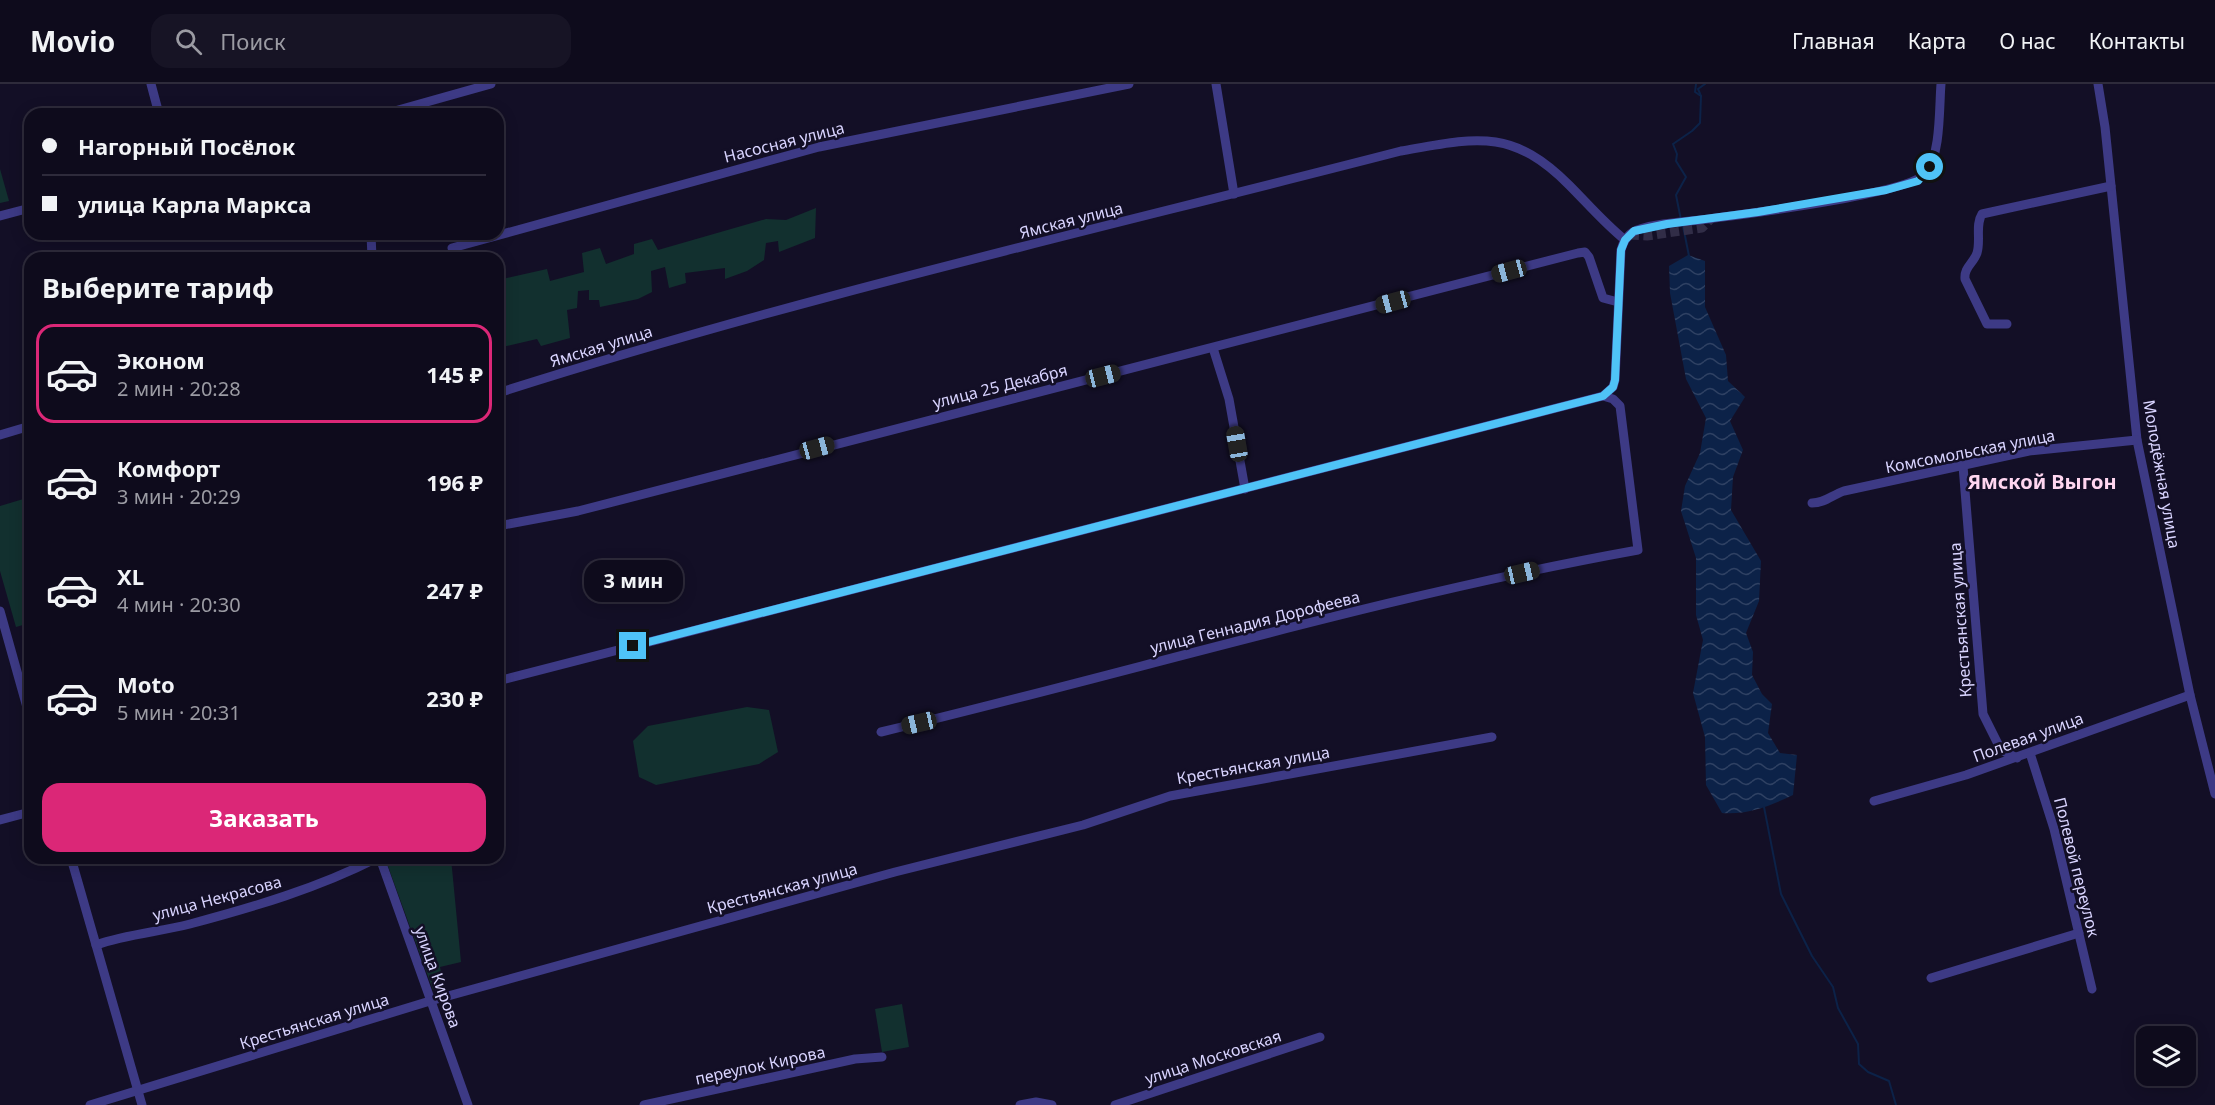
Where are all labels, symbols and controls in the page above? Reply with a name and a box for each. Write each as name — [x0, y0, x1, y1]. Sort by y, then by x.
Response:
search box — [151, 14, 571, 68]
text: Movio — [30, 22, 115, 60]
icon: search — [172, 25, 205, 58]
text: Поиск — [220, 26, 286, 56]
text: Главная — [1792, 27, 1875, 55]
text: Карта — [1908, 27, 1966, 55]
text: О нас — [1999, 27, 2056, 55]
text: Контакты — [2089, 27, 2185, 55]
street label: Насосная улица — [721, 116, 847, 168]
text: Нагорный Посёлок — [78, 131, 295, 161]
route start — [1916, 153, 1943, 180]
text: улица Карла Маркса — [78, 189, 311, 219]
street label: Ямская улица — [1017, 196, 1125, 244]
car — [1489, 258, 1529, 284]
text: Выберите тариф — [42, 269, 274, 306]
car — [1373, 289, 1413, 315]
street label: Ямская улица — [547, 320, 655, 372]
text: Эконом — [117, 345, 205, 375]
icon: car — [45, 347, 99, 401]
text: 145 ₽ — [426, 359, 483, 389]
street label: улица 25 Декабря — [930, 359, 1070, 413]
car — [1083, 363, 1123, 389]
text: 2 мин · 20:28 — [117, 375, 241, 402]
street label: Молодёжная улица — [2138, 398, 2186, 550]
street label: Комсомольская улица — [1883, 424, 2057, 478]
car — [1225, 425, 1249, 463]
car — [797, 435, 837, 461]
text: Комфорт — [117, 453, 220, 483]
icon: car — [45, 455, 99, 509]
text: 196 ₽ — [426, 467, 483, 497]
district label: Ямской Выгон — [1967, 468, 2117, 495]
text: 3 мин · 20:29 — [117, 483, 241, 510]
street label: Крестьянская улица — [1944, 542, 1976, 698]
callout: 3 мин — [584, 559, 682, 601]
car — [1502, 560, 1542, 586]
text: XL — [117, 561, 144, 591]
icon: car — [45, 563, 99, 617]
text: 3 мин — [604, 567, 663, 594]
text: 247 ₽ — [426, 575, 483, 605]
street label: улица Геннадия Дорофеева — [1148, 585, 1362, 659]
text: 4 мин · 20:30 — [117, 591, 241, 618]
route end — [619, 632, 646, 659]
text: Moto — [117, 669, 175, 699]
icon: car — [45, 671, 99, 725]
text: 230 ₽ — [426, 683, 483, 713]
text: 5 мин · 20:31 — [117, 699, 241, 726]
street label: Полевая улица — [1970, 707, 2086, 767]
car — [899, 710, 939, 736]
street label: Крестьянская улица — [1175, 741, 1331, 789]
button: Заказать — [42, 783, 486, 852]
street label: Полевой переулок — [2049, 795, 2105, 940]
street label: Крестьянская улица — [704, 857, 860, 919]
street label: улица Некрасова — [150, 870, 284, 926]
street label: улица Кирова — [409, 923, 467, 1031]
street label: Крестьянская улица — [237, 988, 391, 1054]
street label: улица Московская — [1142, 1025, 1284, 1089]
map controls — [2136, 1026, 2196, 1086]
button: layers — [2136, 1026, 2196, 1086]
street label: переулок Кирова — [693, 1040, 827, 1090]

